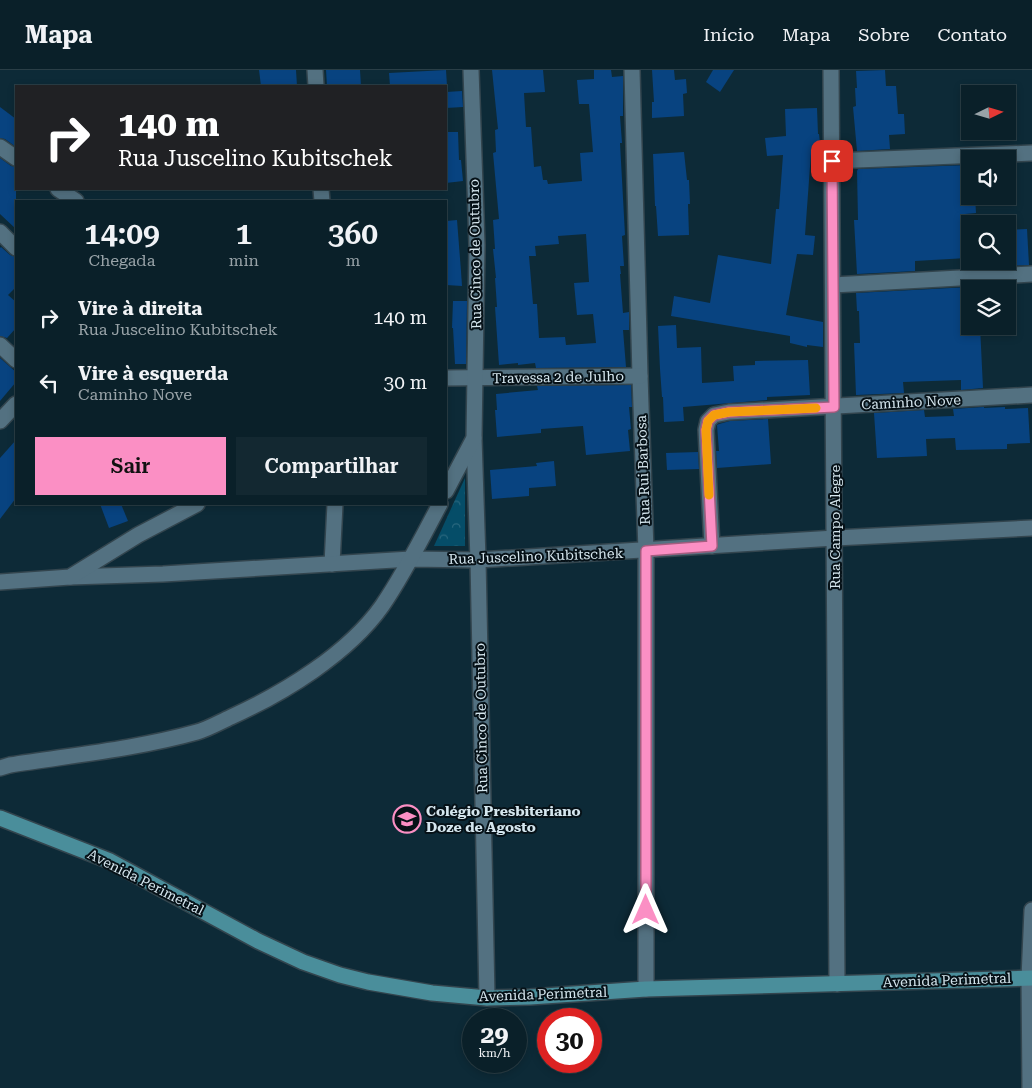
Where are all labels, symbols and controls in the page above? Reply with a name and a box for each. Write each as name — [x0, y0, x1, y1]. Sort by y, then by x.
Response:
text: Mapa — [25, 21, 92, 49]
text: Início — [703, 24, 754, 45]
text: Mapa — [782, 24, 830, 45]
text: Sobre — [858, 24, 910, 45]
text: Contato — [938, 24, 1007, 45]
north arrow — [961, 85, 1016, 140]
map controls — [961, 85, 1016, 335]
text: 140 m — [118, 104, 219, 145]
icon: right — [35, 105, 100, 170]
pin — [811, 140, 853, 182]
text: Rua Juscelino Kubitschek — [118, 146, 393, 171]
icon: arrive — [818, 147, 846, 175]
button: sound — [961, 150, 1016, 205]
street label: Rua Cinco de Outubro — [466, 179, 484, 329]
button: search — [961, 215, 1016, 270]
text: 14:09 — [84, 216, 160, 251]
text: 1 — [235, 216, 252, 251]
text: 360 — [328, 216, 378, 251]
text: Chegada — [89, 251, 155, 270]
text: min — [229, 251, 259, 270]
text: m — [346, 251, 360, 270]
button: layers — [961, 280, 1016, 335]
text: Vire à direita — [78, 297, 202, 320]
icon: right — [35, 304, 63, 332]
text: 140 m — [373, 306, 427, 329]
text: Rua Juscelino Kubitschek — [78, 320, 278, 339]
text: Vire à esquerda — [78, 362, 228, 385]
street label: Travessa 2 de Julho — [492, 368, 624, 386]
icon: left — [35, 369, 63, 397]
text: 30 m — [384, 371, 427, 394]
text: Caminho Nove — [78, 385, 192, 404]
street label: Caminho Nove — [861, 391, 962, 413]
street label: Rua Rui Barbosa — [633, 414, 653, 525]
button: Sair — [35, 437, 226, 495]
button: Compartilhar — [236, 437, 427, 495]
street label: Rua Campo Alegre — [827, 465, 843, 589]
street label: Rua Juscelino Kubitschek — [448, 545, 624, 567]
street label: Rua Cinco de Outubro — [472, 643, 490, 793]
place label: Colégio Presbiteriano Doze de Agosto — [426, 803, 581, 835]
school or university icon: Colégio Presbiteriano Doze de Agosto — [392, 804, 422, 834]
street label: Avenida Perimetral — [85, 846, 207, 919]
position arrow — [619, 883, 671, 935]
street label: Avenida Perimetral — [883, 970, 1012, 990]
street label: Avenida Perimetral — [479, 984, 608, 1004]
speed limit sign: 30 — [537, 1008, 602, 1073]
text: 29 — [480, 1020, 509, 1049]
text: km/h — [478, 1046, 511, 1060]

